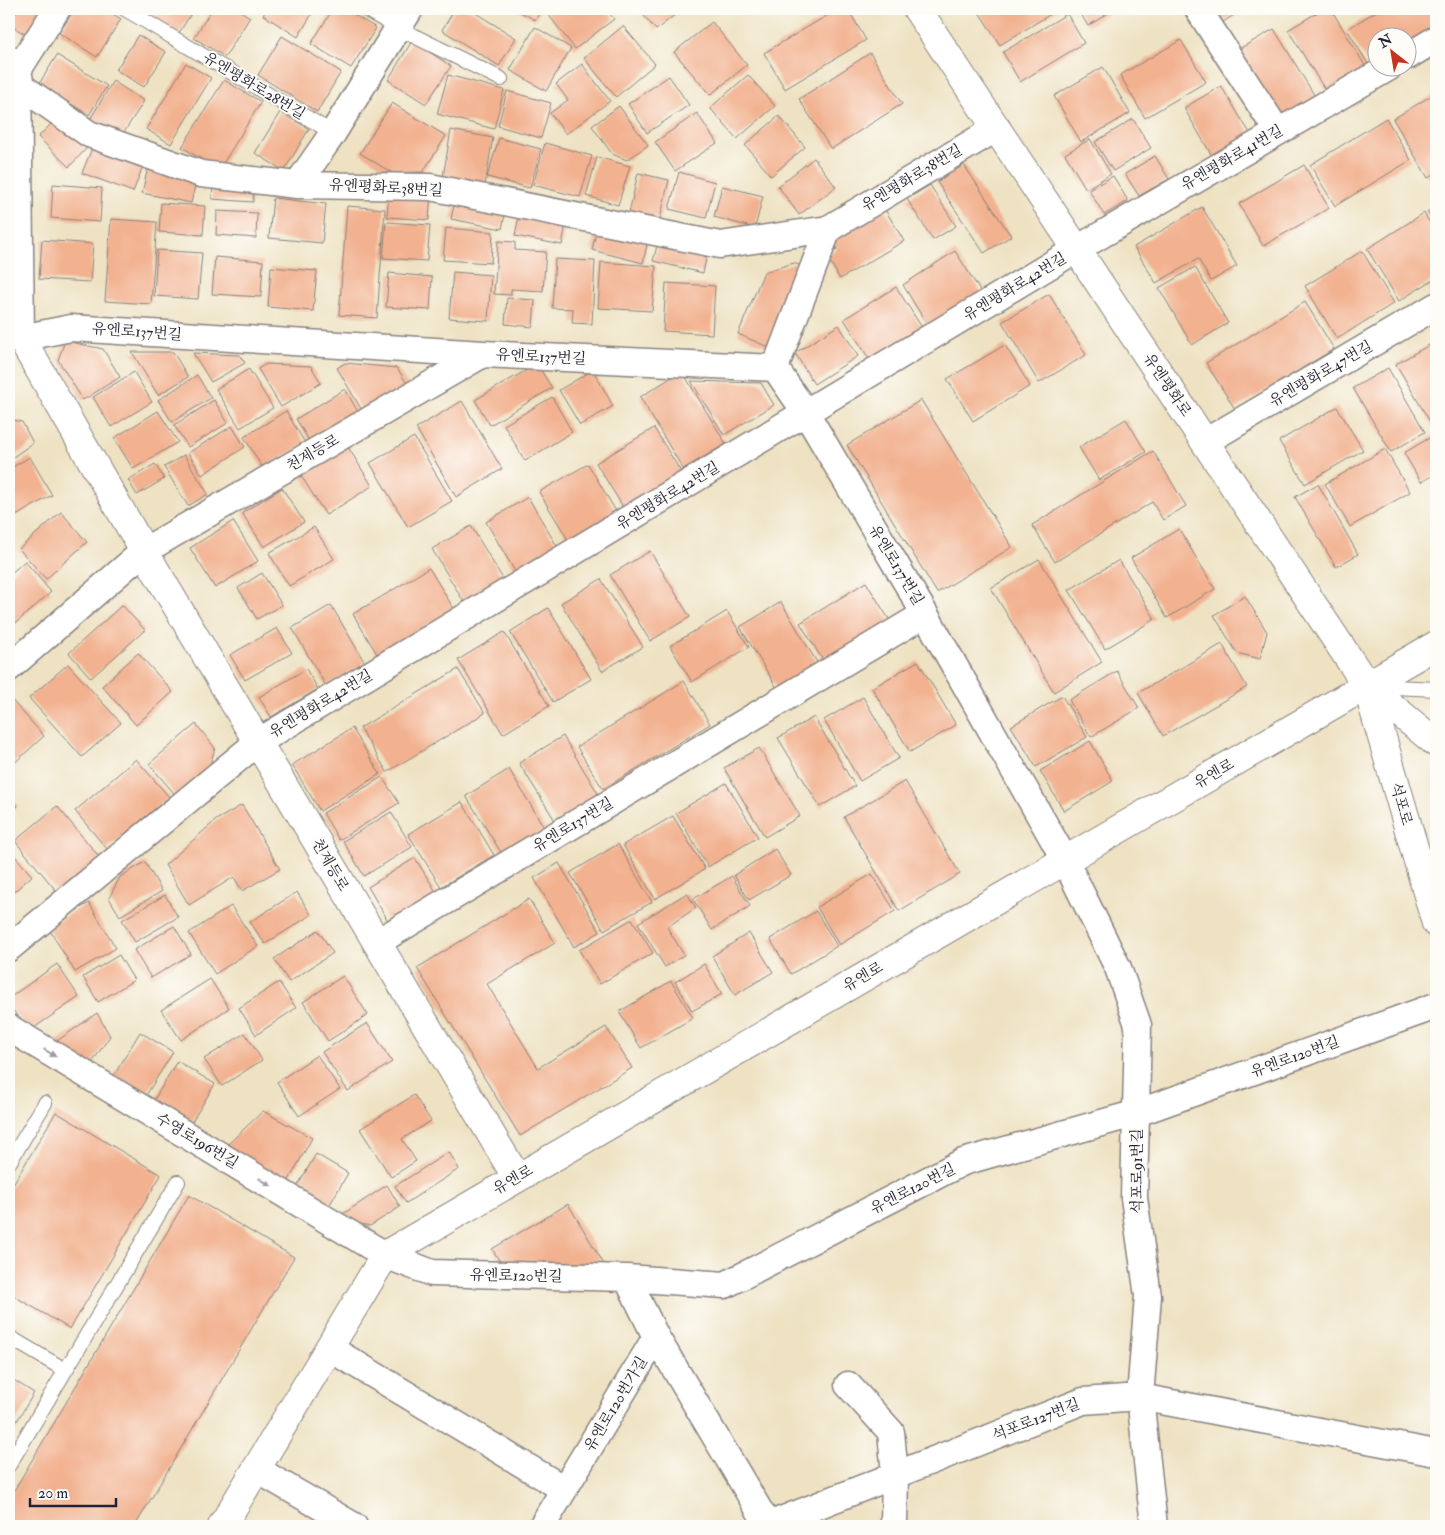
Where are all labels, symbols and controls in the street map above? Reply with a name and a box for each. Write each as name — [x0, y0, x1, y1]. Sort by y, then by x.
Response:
north arrow — [1368, 28, 1418, 78]
text: N — [1375, 31, 1396, 52]
street label: 유엔평화로28번길 — [199, 48, 309, 124]
street label: 유엔평화로41번길 — [1178, 121, 1286, 195]
street label: 유엔평화로38번길 — [858, 140, 966, 216]
street label: 유엔평화로38번길 — [328, 176, 444, 200]
street label: 유엔평화로42번길 — [960, 249, 1070, 325]
street label: 유엔로137번길 — [91, 319, 183, 345]
street label: 유엔평화로47번길 — [1266, 337, 1376, 411]
street label: 유엔로137번길 — [495, 345, 587, 369]
street label: 유엔평화로 — [1139, 350, 1195, 421]
street label: 천제등로 — [283, 430, 343, 476]
street label: 유엔평화로42번길 — [613, 458, 723, 534]
street label: 유엔로137번길 — [865, 521, 927, 609]
street label: 유엔평화로42번길 — [266, 666, 376, 742]
street label: 유엔로 — [1190, 755, 1238, 793]
street label: 석포로 — [1386, 780, 1416, 828]
street label: 유엔로137번길 — [529, 794, 617, 856]
street label: 천제등로 — [307, 835, 353, 895]
street label: 유엔로 — [839, 958, 887, 996]
street label: 유엔로120번길 — [1248, 1032, 1342, 1082]
one-way arrow — [44, 1048, 57, 1057]
street label: 수영로196번길 — [152, 1109, 242, 1173]
street label: 석포로91번길 — [1128, 1128, 1147, 1214]
street label: 유엔로120번길 — [867, 1159, 959, 1219]
street label: 유엔로 — [489, 1161, 537, 1199]
one-way arrow — [258, 1178, 271, 1187]
street label: 유엔로120번길 — [469, 1266, 563, 1286]
street label: 유엔로120번가길 — [580, 1353, 652, 1455]
street label: 석포로127번길 — [990, 1395, 1082, 1445]
scale bar — [30, 1475, 116, 1507]
text: 20 m — [38, 1484, 68, 1503]

